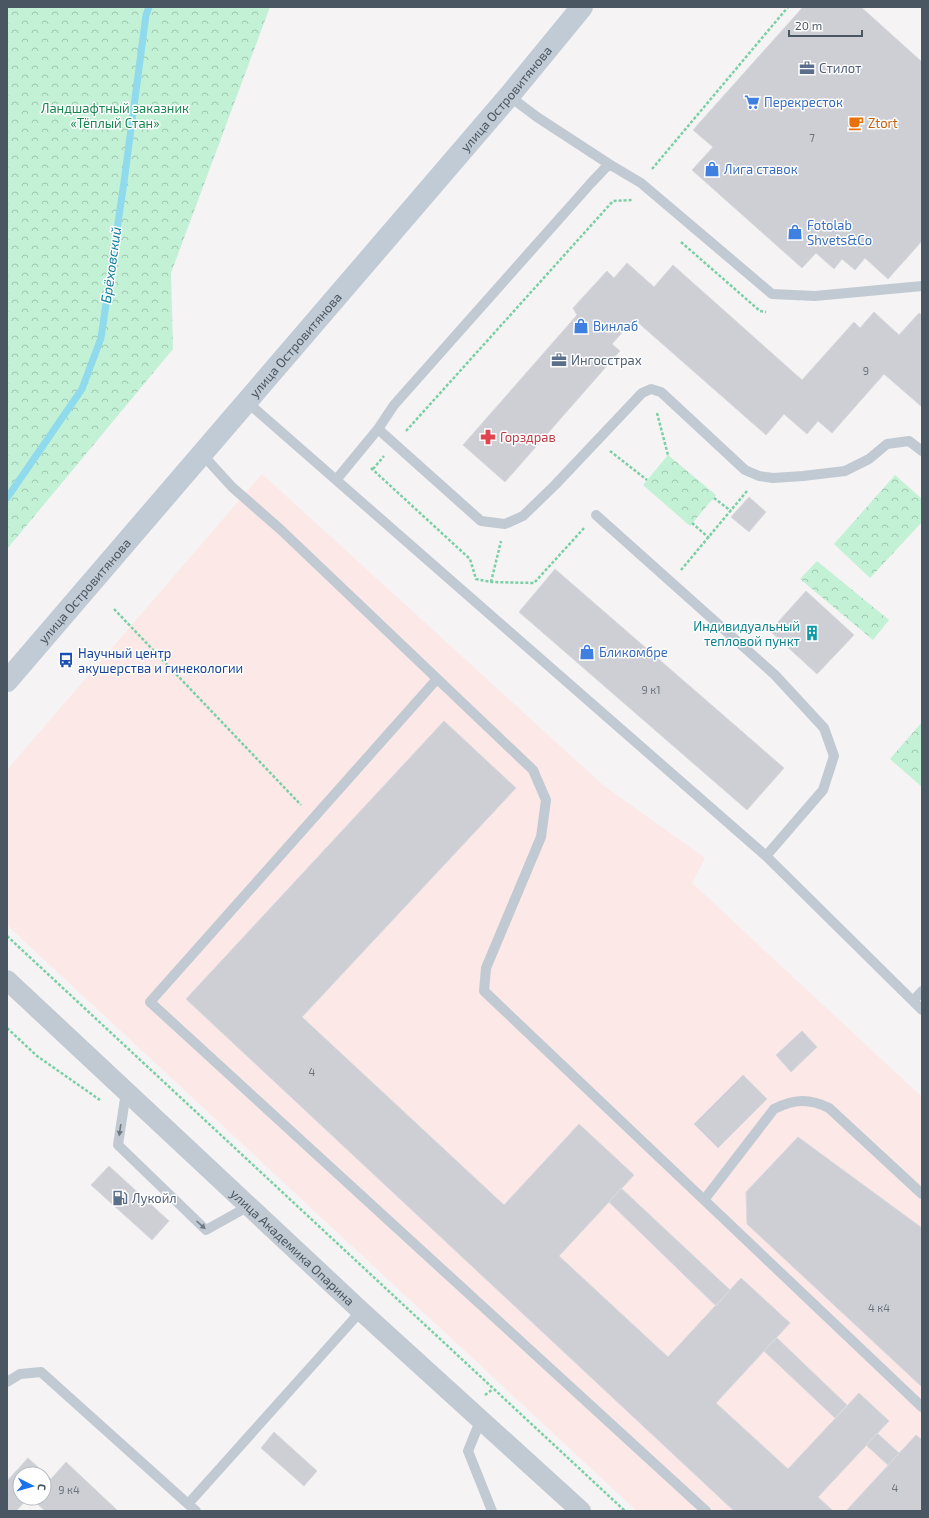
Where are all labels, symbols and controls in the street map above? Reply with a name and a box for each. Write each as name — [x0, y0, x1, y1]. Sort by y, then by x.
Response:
scale bar — [789, 12, 862, 38]
text: 20 m — [795, 18, 822, 32]
street label: улица Островитянова — [457, 42, 555, 155]
office icon: Стилот — [798, 59, 816, 77]
place label: Стилот — [819, 60, 862, 76]
supermarket icon: Перекресток — [743, 93, 761, 111]
place label: Перекресток — [764, 94, 843, 110]
park label: Ландшафтный заказник «Тёплый Стан» — [41, 100, 189, 131]
cafe icon: Ztort — [847, 114, 865, 132]
place label: Ztort — [868, 115, 898, 131]
house number: 7 — [809, 131, 815, 144]
shop icon: Лига ставок — [703, 160, 721, 178]
place label: Лига ставок — [724, 161, 798, 177]
place label: Fotolab Shvets&Co — [807, 217, 872, 248]
shop icon: Fotolab Shvets&Co — [786, 223, 804, 241]
water label: Брёховский — [97, 226, 124, 304]
street label: улица Островитянова — [246, 289, 345, 401]
shop icon: Винлаб — [572, 317, 590, 335]
place label: Винлаб — [593, 318, 638, 334]
office icon: Ингосстрах — [550, 351, 568, 369]
place label: Ингосстрах — [571, 352, 642, 368]
house number: 9 — [863, 364, 869, 377]
pharmacy icon: Горздрав — [479, 428, 497, 446]
place label: Горздрав — [500, 429, 556, 445]
street label: улица Островитянова — [35, 535, 134, 647]
place label: Индивидуальный тепловой пункт — [693, 618, 801, 649]
building icon: Индивидуальный тепловой пункт — [803, 624, 821, 642]
shop icon: Бликомбре — [578, 643, 596, 661]
place label: Бликомбре — [599, 644, 668, 660]
place label: Научный центр акушерства и гинекологии — [78, 645, 243, 676]
bus stop icon: Научный центр акушерства и гинекологии — [57, 651, 75, 669]
house number: 9 к1 — [641, 683, 661, 696]
house number: 4 — [309, 1065, 316, 1078]
one-way arrow — [117, 1124, 123, 1136]
street label: улица Академика Опарина — [227, 1185, 358, 1309]
fuel station icon: Лукойл — [111, 1189, 129, 1207]
place label: Лукойл — [132, 1190, 177, 1206]
one-way arrow — [196, 1220, 206, 1229]
house number: 4 к4 — [868, 1301, 890, 1314]
north arrow — [12, 1466, 52, 1506]
house number: 4 — [892, 1481, 899, 1494]
text: С — [36, 1483, 49, 1492]
house number: 9 к4 — [58, 1483, 80, 1496]

